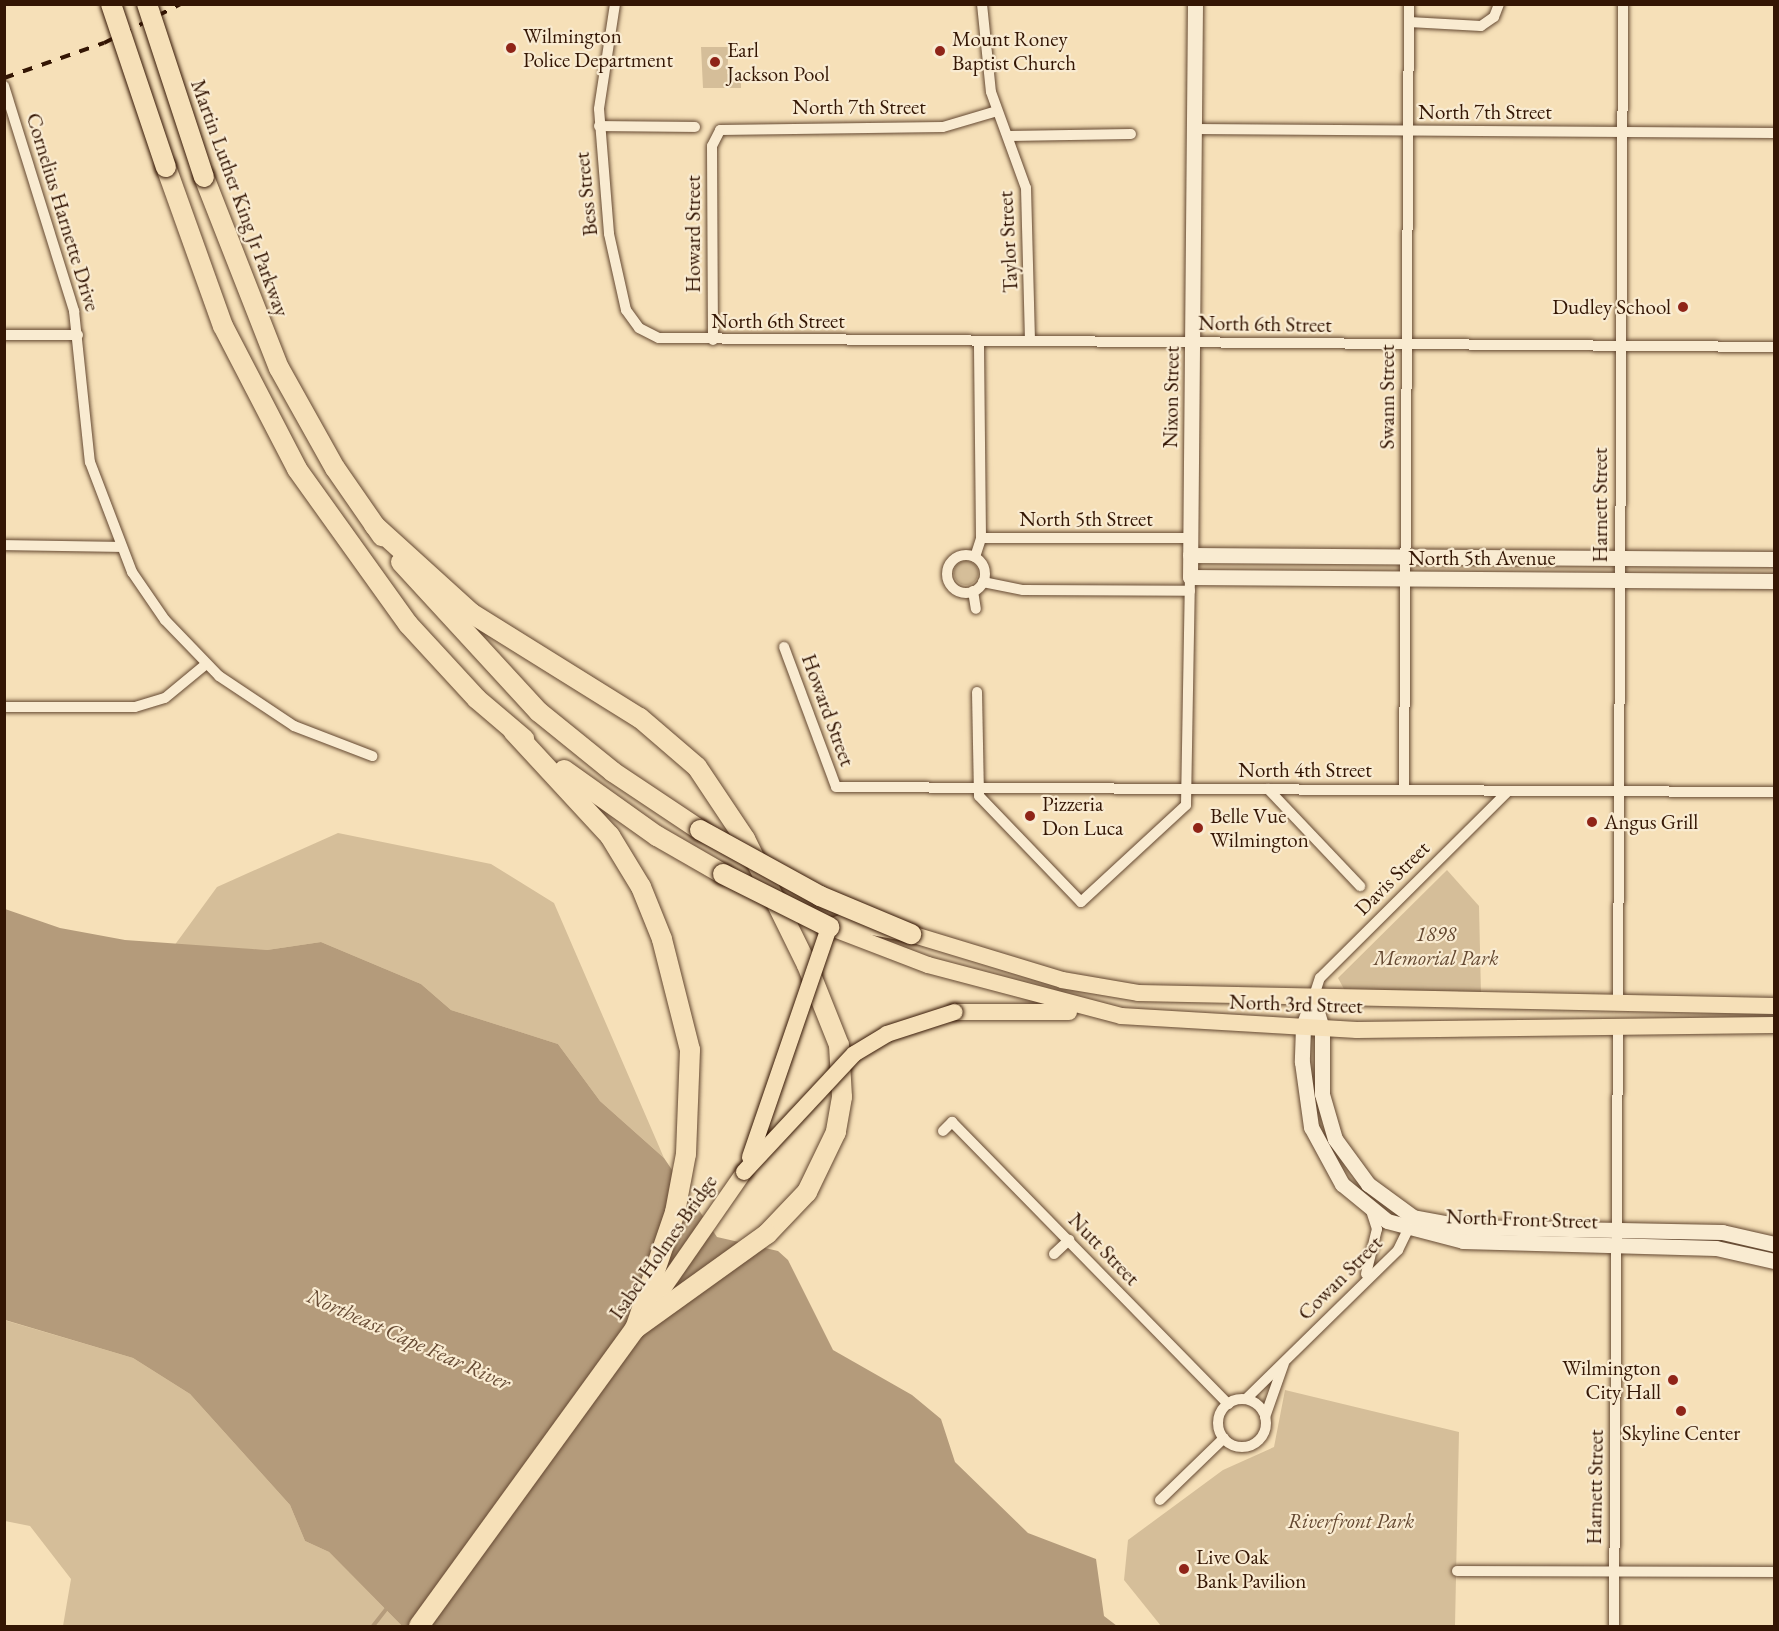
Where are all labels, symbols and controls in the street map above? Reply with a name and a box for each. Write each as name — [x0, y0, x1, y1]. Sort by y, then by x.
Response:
place label: Wilmington Police Department — [523, 23, 673, 73]
place label: Mount Roney Baptist Church — [952, 26, 1076, 76]
place label: Earl Jackson Pool — [727, 37, 829, 87]
marker: Wilmington Police Department — [504, 41, 518, 55]
marker: Mount Roney Baptist Church — [933, 44, 947, 58]
marker: Earl Jackson Pool — [708, 55, 722, 69]
street label: Martin Luther King Jr Parkway — [185, 76, 295, 320]
street label: North 7th Street — [792, 94, 926, 120]
street label: North 7th Street — [1418, 99, 1552, 125]
street label: Cornelius Harnette Drive — [21, 110, 105, 314]
street label: Bess Street — [569, 151, 603, 237]
street label: Howard Street — [680, 175, 706, 293]
street label: Taylor Street — [993, 190, 1023, 294]
place label: Dudley School — [1552, 294, 1671, 320]
marker: Dudley School — [1676, 300, 1690, 314]
street label: North 6th Street — [711, 308, 845, 334]
street label: North 6th Street — [1198, 310, 1332, 338]
street label: Swann Street — [1374, 345, 1400, 449]
street label: Nixon Street — [1158, 346, 1184, 448]
street label: Harnett Street — [1587, 447, 1613, 563]
street label: North 5th Street — [1019, 506, 1153, 532]
street label: North 5th Avenue — [1408, 545, 1556, 571]
street label: Howard Street — [796, 650, 860, 770]
street label: North 4th Street — [1238, 757, 1372, 783]
place label: Pizzeria Don Luca — [1042, 791, 1123, 841]
place label: Belle Vue Wilmington — [1210, 803, 1309, 853]
marker: Pizzeria Don Luca — [1023, 809, 1037, 823]
place label: Angus Grill — [1604, 809, 1698, 835]
marker: Angus Grill — [1585, 815, 1599, 829]
marker: Belle Vue Wilmington — [1191, 821, 1205, 835]
street label: Davis Street — [1349, 835, 1435, 921]
park label: 1898 Memorial Park — [1373, 921, 1499, 971]
street label: North 3rd Street — [1229, 989, 1363, 1019]
street label: Isabel Holmes Bridge — [604, 1170, 722, 1324]
street label: North Front Street — [1446, 1204, 1598, 1234]
street label: Nutt Street — [1063, 1207, 1145, 1291]
street label: Cowan Street — [1293, 1231, 1387, 1325]
water label: Northeast Cape Fear River — [303, 1282, 515, 1396]
place label: Wilmington City Hall — [1562, 1355, 1661, 1405]
marker: Wilmington City Hall — [1666, 1373, 1680, 1387]
marker: Skyline Center — [1674, 1404, 1688, 1418]
place label: Skyline Center — [1622, 1420, 1740, 1446]
street label: Harnett Street — [1581, 1429, 1609, 1545]
park label: Riverfront Park — [1288, 1508, 1414, 1534]
place label: Live Oak Bank Pavilion — [1196, 1544, 1306, 1594]
marker: Live Oak Bank Pavilion — [1177, 1562, 1191, 1576]

